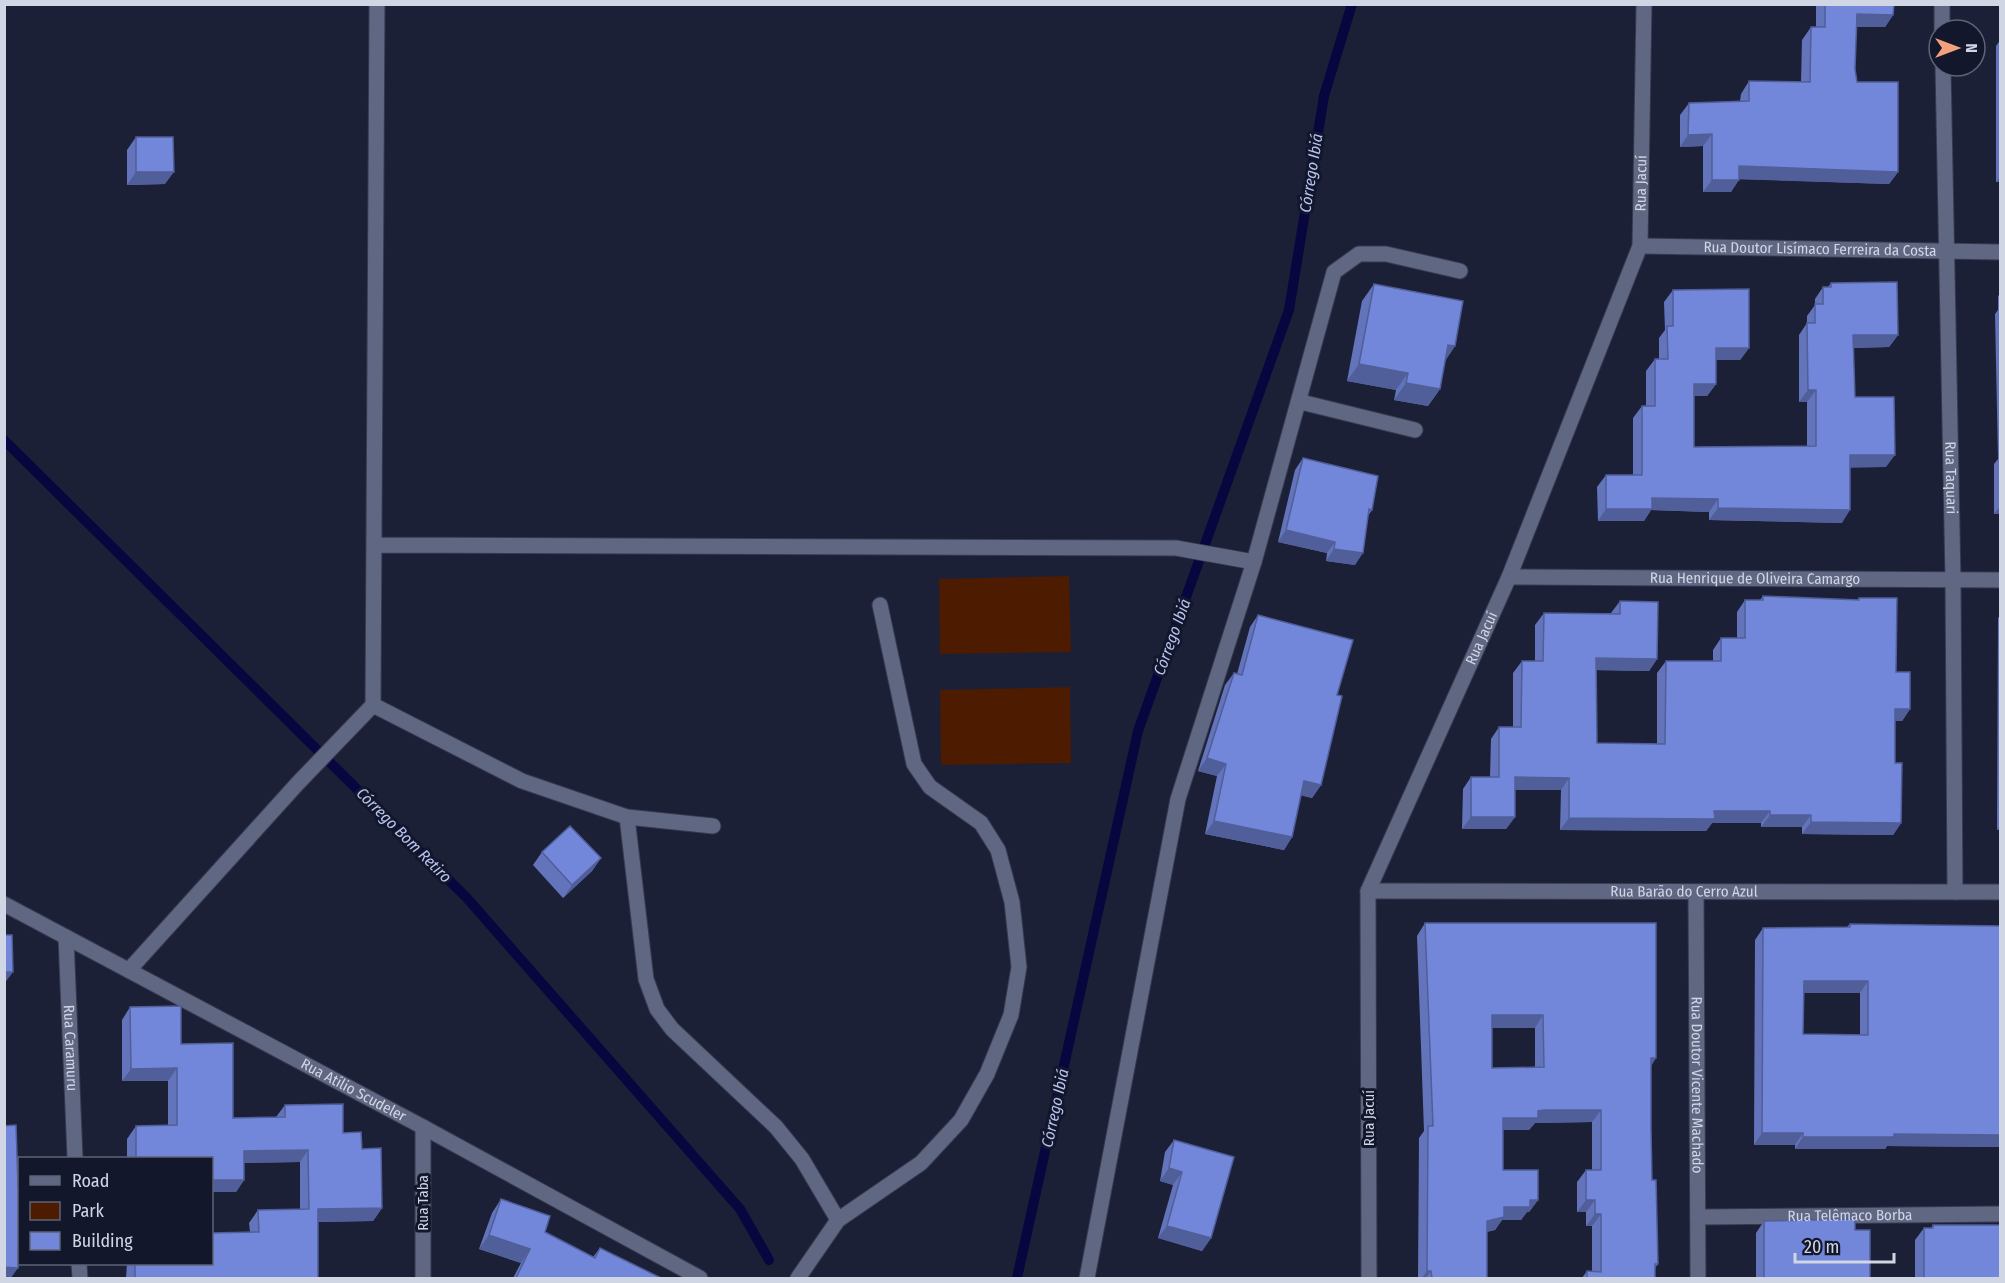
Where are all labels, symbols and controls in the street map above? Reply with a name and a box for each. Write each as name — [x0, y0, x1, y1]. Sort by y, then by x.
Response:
north arrow — [1927, 18, 1987, 78]
text: N — [1962, 43, 1981, 53]
water label: Córrego Ibiá — [1295, 132, 1327, 214]
street label: Rua Jacuí — [1632, 155, 1651, 212]
street label: Rua Doutor Lisímaco Ferreira da Costa — [1703, 238, 1937, 260]
street label: Rua Taquari — [1941, 441, 1961, 514]
street label: Rua Henrique de Oliveira Camargo — [1650, 569, 1860, 588]
water label: Córrego Ibiá — [1149, 596, 1195, 678]
street label: Rua Jacuí — [1462, 609, 1501, 668]
water label: Córrego Bom Retiro — [353, 784, 455, 886]
street label: Rua Barão do Cerro Azul — [1610, 882, 1758, 901]
street label: Rua Doutor Vicente Machado — [1688, 996, 1706, 1174]
street label: Rua Caramuru — [60, 1004, 81, 1091]
street label: Rua Atílio Scudeler — [298, 1055, 410, 1126]
water label: Córrego Ibiá — [1037, 1067, 1073, 1149]
street label: Rua Jacuí — [1360, 1090, 1378, 1146]
legend — [18, 1157, 213, 1265]
text: Road — [72, 1170, 109, 1192]
street label: Rua Taba — [414, 1175, 432, 1231]
text: Park — [72, 1200, 105, 1222]
street label: Rua Telêmaco Borba — [1787, 1206, 1913, 1225]
scale bar — [1795, 1226, 1894, 1264]
text: Building — [72, 1230, 133, 1252]
text: 20 m — [1804, 1236, 1839, 1258]

